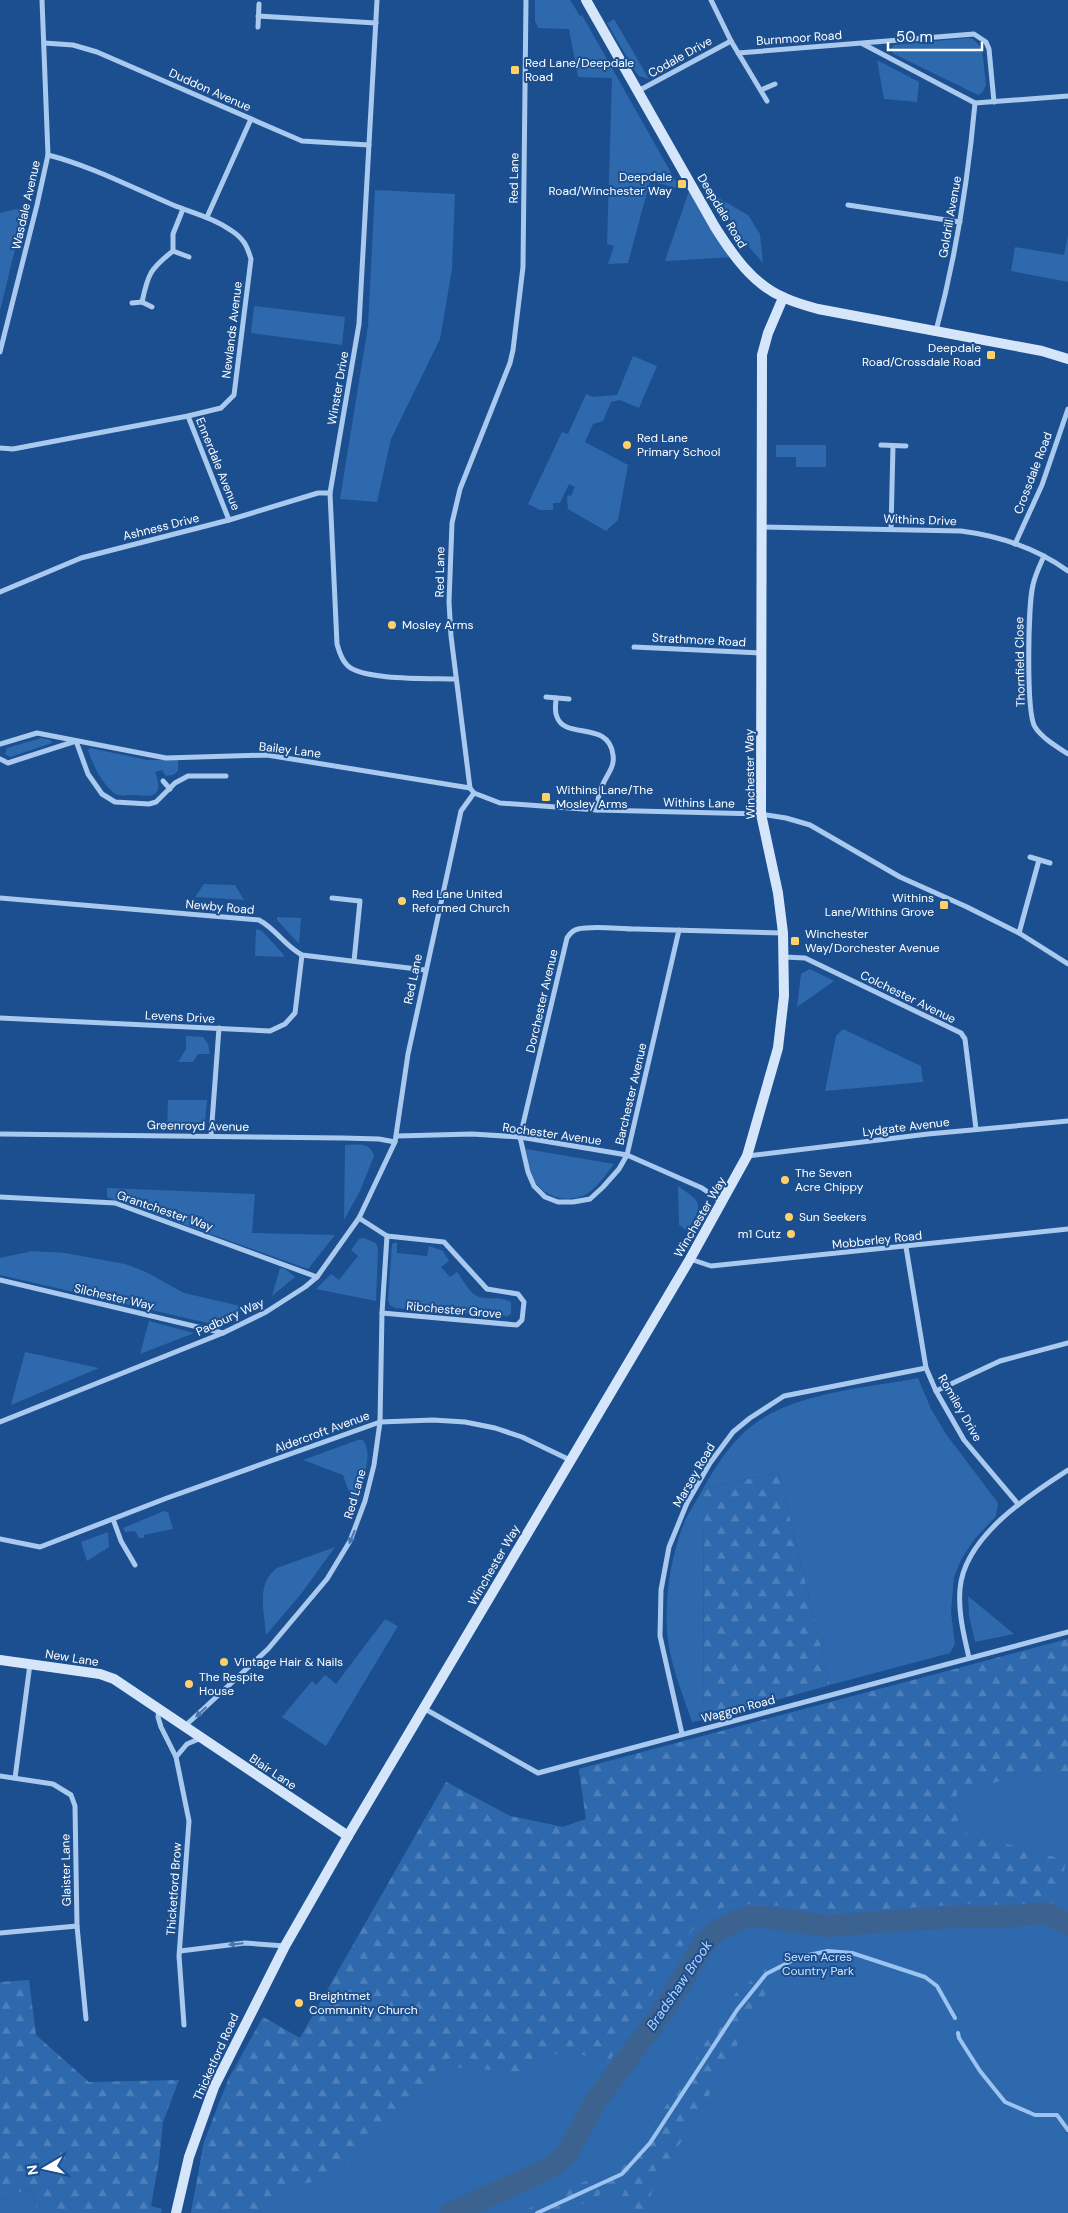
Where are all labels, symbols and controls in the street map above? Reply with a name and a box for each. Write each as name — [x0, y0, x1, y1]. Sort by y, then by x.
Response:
scale bar — [888, 20, 982, 52]
street label: Burnmoor Road — [756, 27, 842, 49]
text: 50 m — [896, 27, 933, 47]
street label: Codale Drive — [645, 33, 715, 81]
place label: Red Lane/Deepdale Road — [525, 55, 634, 85]
marker: Red Lane/Deepdale Road — [509, 64, 521, 76]
street label: Duddon Avenue — [166, 65, 254, 115]
street label: Red Lane — [506, 152, 522, 204]
street label: Wasdale Avenue — [8, 159, 44, 251]
place label: Deepdale Road/Winchester Way — [549, 169, 672, 199]
street label: Deepdale Road — [693, 171, 751, 251]
street label: Goldrill Avenue — [935, 175, 965, 259]
marker: Deepdale Road/Winchester Way — [676, 178, 688, 190]
street label: Newlands Avenue — [218, 280, 246, 379]
place label: Deepdale Road/Crossdale Road — [862, 340, 981, 370]
marker: Deepdale Road/Crossdale Road — [985, 349, 997, 361]
street label: Winster Drive — [324, 350, 352, 426]
street label: Ennerdale Avenue — [192, 415, 244, 513]
place label: Red Lane Primary School — [637, 430, 720, 460]
street label: Crossdale Road — [1010, 430, 1056, 516]
marker: Red Lane Primary School — [621, 439, 633, 451]
street label: Ashness Drive — [121, 510, 201, 544]
street label: Withins Drive — [883, 511, 957, 529]
street label: Red Lane — [432, 546, 448, 598]
place label: Mosley Arms — [402, 617, 473, 633]
street label: Thornfield Close — [1011, 617, 1029, 707]
marker: Mosley Arms — [386, 619, 398, 631]
street label: Strathmore Road — [652, 630, 746, 650]
street label: Winchester Way — [741, 728, 759, 820]
street label: Bailey Lane — [258, 738, 322, 762]
place label: Withins Lane/The Mosley Arms — [556, 782, 653, 812]
marker: Withins Lane/The Mosley Arms — [540, 791, 552, 803]
street label: Withins Lane — [663, 794, 735, 812]
place label: Red Lane United Reformed Church — [412, 886, 510, 916]
place label: Withins Lane/Withins Grove — [825, 890, 934, 920]
marker: Red Lane United Reformed Church — [396, 895, 408, 907]
street label: Newby Road — [185, 896, 255, 918]
marker: Withins Lane/Withins Grove — [938, 899, 950, 911]
place label: Winchester Way/Dorchester Avenue — [805, 926, 940, 956]
marker: Winchester Way/Dorchester Avenue — [789, 935, 801, 947]
street label: Dorchester Avenue — [522, 948, 562, 1054]
street label: Red Lane — [400, 952, 426, 1006]
street label: Colchester Avenue — [858, 967, 959, 1027]
street label: Levens Drive — [145, 1007, 216, 1027]
street label: Barchester Avenue — [611, 1041, 651, 1147]
street label: Lydgate Avenue — [862, 1114, 951, 1140]
street label: Greenroyd Avenue — [147, 1117, 249, 1135]
street label: Rochester Avenue — [501, 1119, 603, 1149]
place label: The Seven Acre Chippy — [795, 1165, 864, 1195]
street label: Winchester Way — [670, 1173, 730, 1260]
marker: The Seven Acre Chippy — [779, 1174, 791, 1186]
street label: Grantchester Way — [115, 1187, 216, 1235]
place label: Sun Seekers — [799, 1209, 866, 1225]
marker: Sun Seekers — [783, 1211, 795, 1223]
place label: m1 Cutz — [738, 1226, 781, 1242]
street label: Mobberley Road — [831, 1227, 923, 1253]
marker: m1 Cutz — [785, 1228, 797, 1240]
street label: Silchester Way — [72, 1280, 156, 1314]
street label: Padbury Way — [193, 1294, 267, 1340]
street label: Ribchester Grove — [406, 1298, 503, 1322]
street label: Romiley Drive — [934, 1372, 986, 1445]
street label: Aldercroft Avenue — [272, 1407, 372, 1457]
street label: Marsey Road — [669, 1440, 719, 1510]
street label: Red Lane — [340, 1467, 370, 1521]
street label: Winchester Way — [464, 1521, 524, 1608]
one-way arrow — [347, 1530, 355, 1544]
street label: New Lane — [44, 1646, 100, 1670]
place label: Vintage Hair & Nails — [234, 1654, 343, 1670]
marker: Vintage Hair & Nails — [218, 1656, 230, 1668]
place label: The Respite House — [199, 1669, 264, 1699]
marker: The Respite House — [183, 1678, 195, 1690]
street label: Waggon Road — [699, 1691, 777, 1727]
one-way arrow — [195, 1706, 207, 1718]
street label: Blair Lane — [246, 1750, 300, 1794]
street label: Glaister Lane — [57, 1833, 75, 1906]
street label: Thicketford Brow — [163, 1842, 185, 1936]
water label: Bradshaw Brook — [642, 1936, 716, 2033]
one-way arrow — [228, 1940, 244, 1948]
park label: Seven Acres Country Park — [782, 1949, 854, 1979]
place label: Breightmet Community Church — [309, 1988, 418, 2018]
marker: Breightmet Community Church — [293, 1997, 305, 2009]
street label: Thicketford Road — [190, 2011, 242, 2103]
north arrow — [20, 2143, 70, 2193]
text: N — [22, 2164, 42, 2176]

